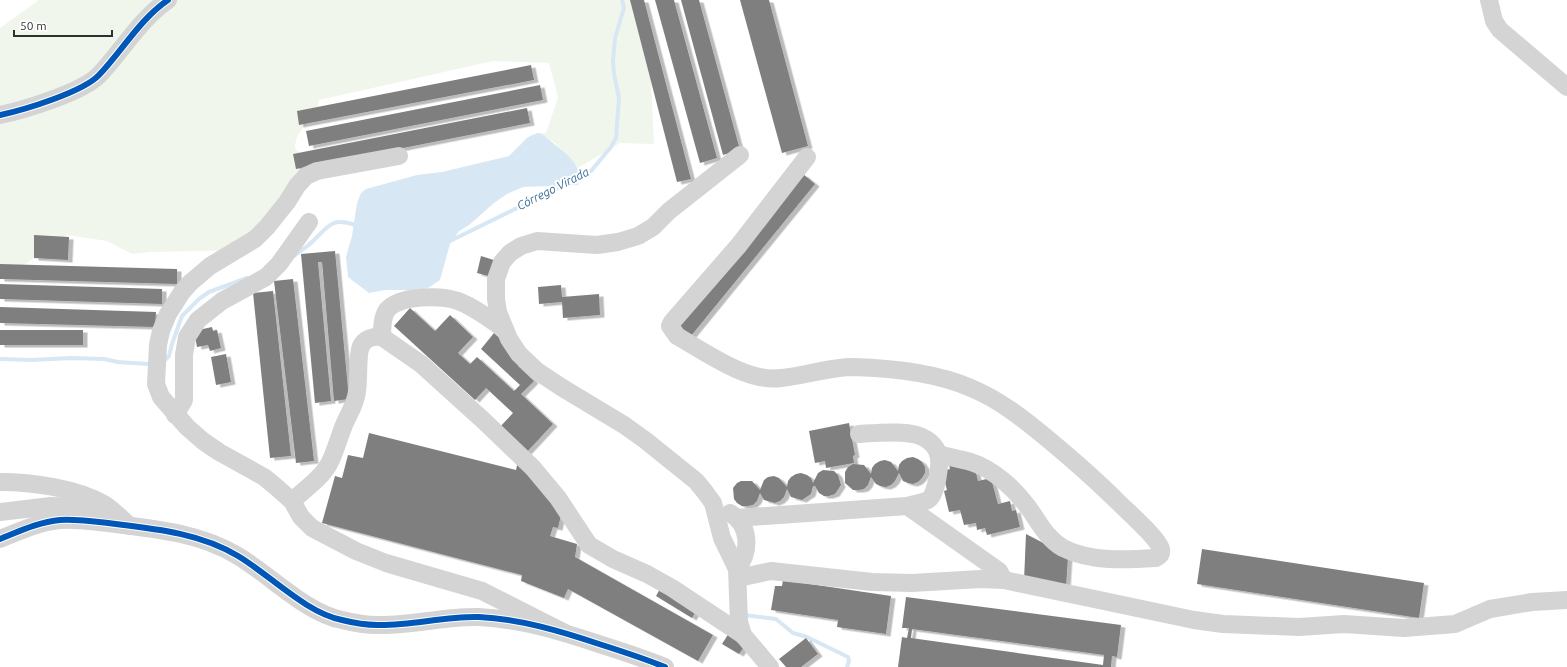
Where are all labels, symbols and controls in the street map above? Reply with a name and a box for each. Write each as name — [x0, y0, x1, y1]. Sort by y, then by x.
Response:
scale bar — [14, 12, 112, 38]
text: 50 m — [20, 19, 47, 32]
water label: Córrego Virada — [515, 165, 591, 212]

